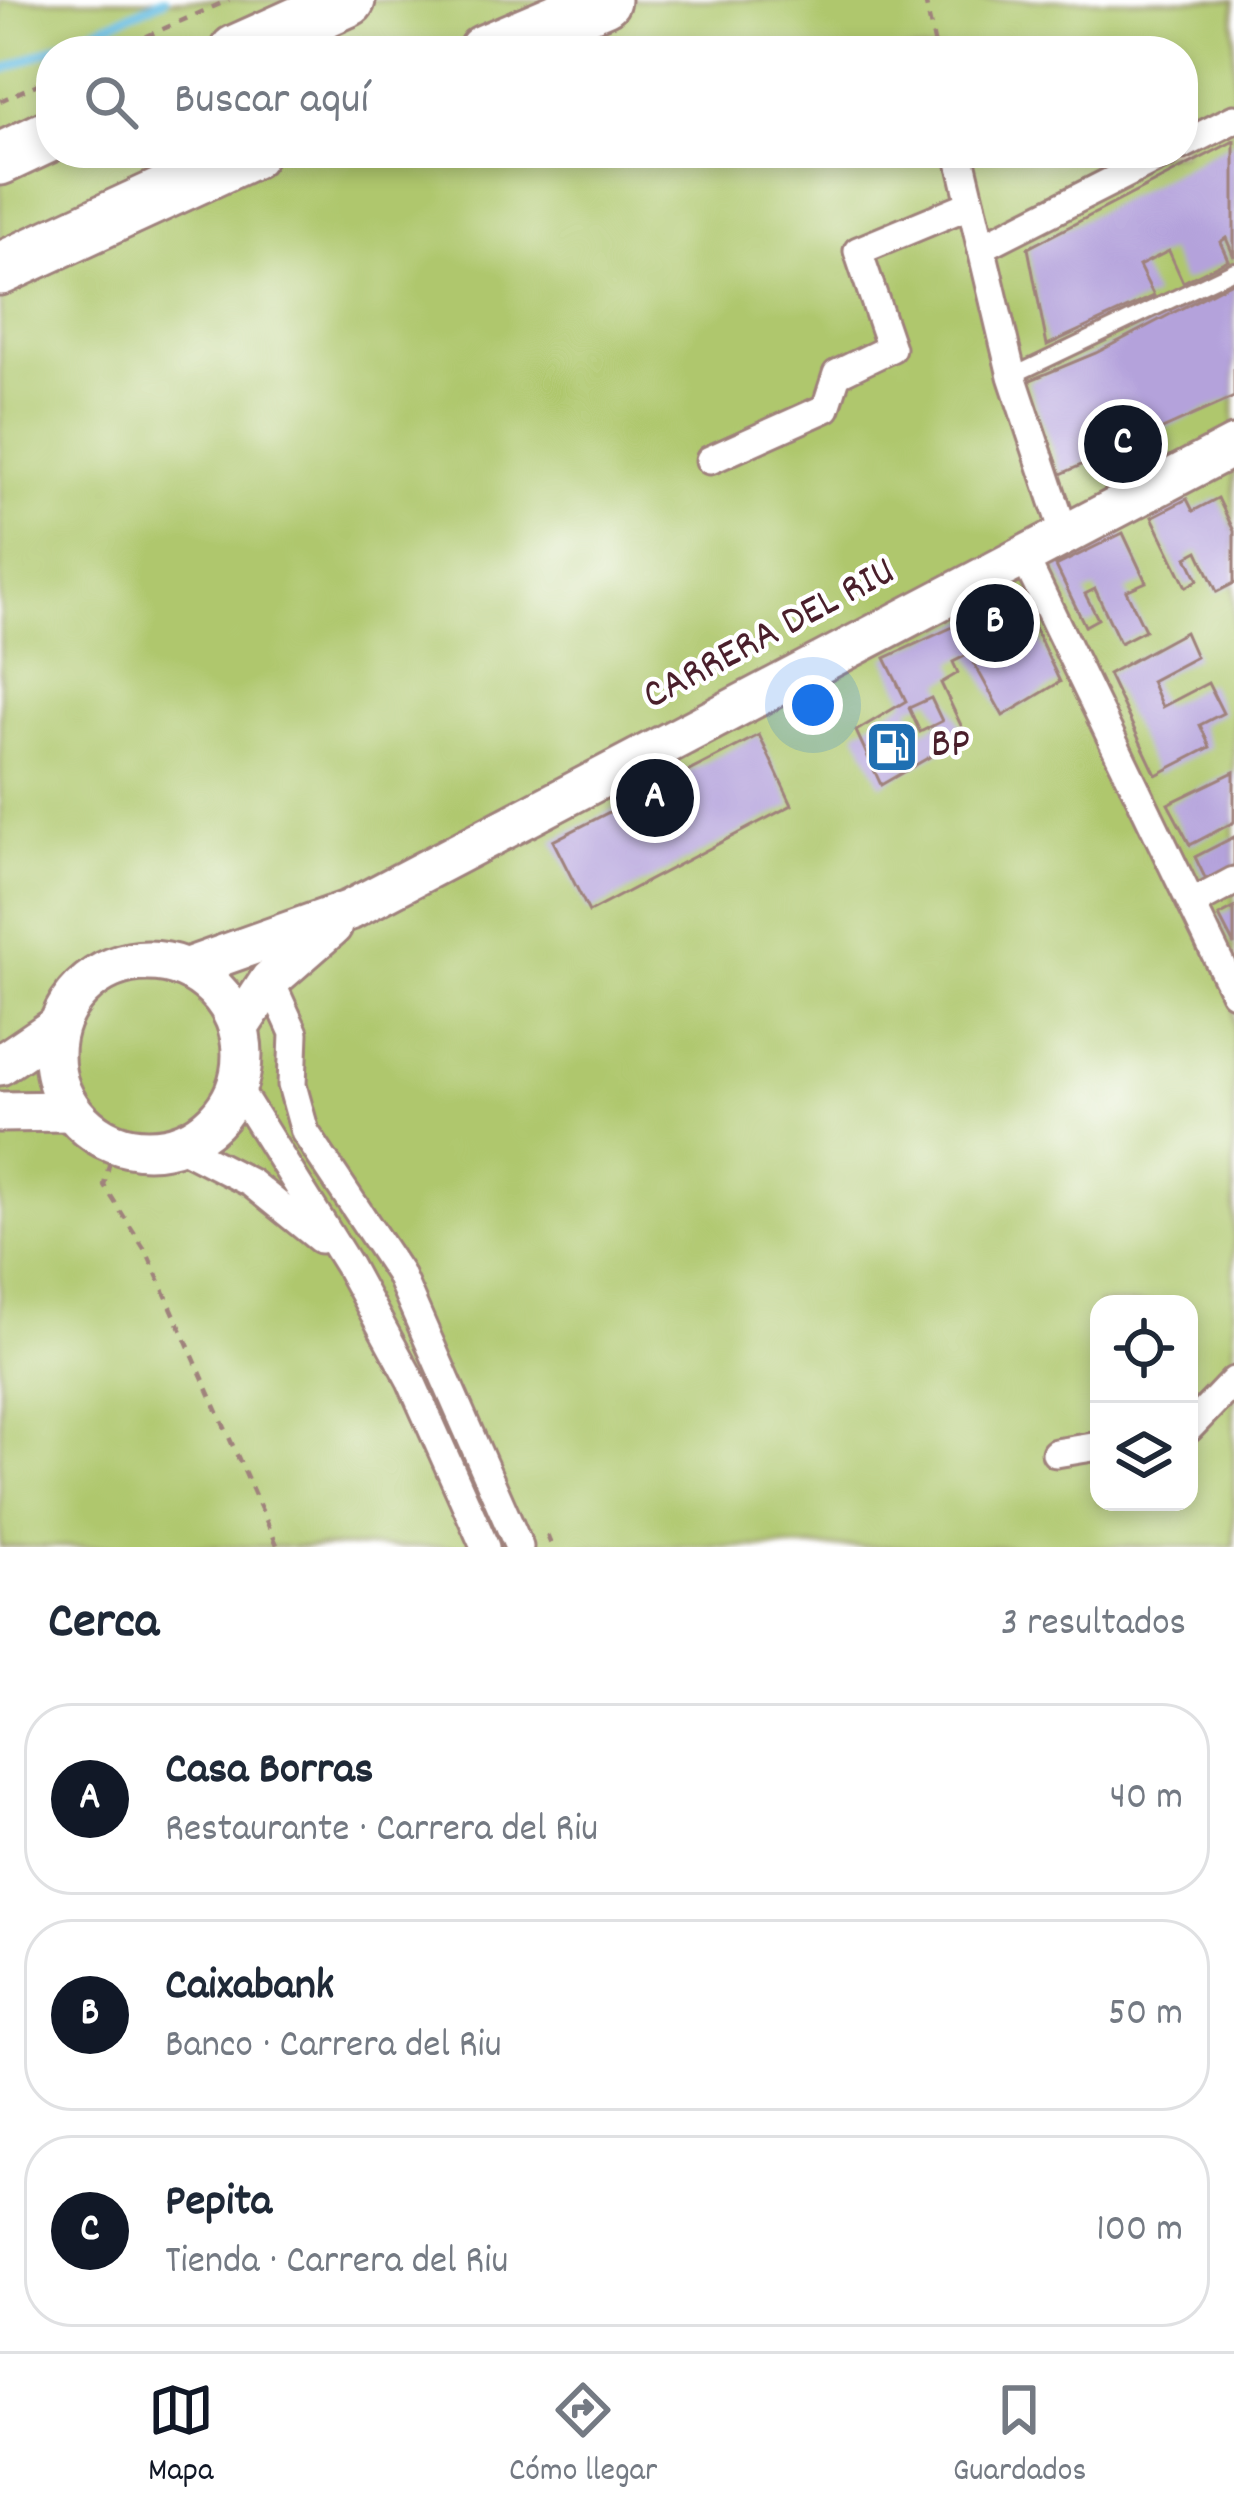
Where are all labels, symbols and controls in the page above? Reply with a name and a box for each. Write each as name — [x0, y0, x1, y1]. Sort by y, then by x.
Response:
search box — [36, 36, 1198, 168]
icon: search — [78, 69, 144, 135]
text: Buscar aquí — [174, 70, 369, 134]
pin: C — [1084, 399, 1162, 489]
street label: CARRERA DEL RIU — [633, 544, 907, 728]
pin: B — [956, 578, 1034, 668]
your location — [783, 675, 843, 735]
place label: BP — [931, 717, 970, 777]
fuel station icon: BP — [864, 719, 920, 775]
pin: A — [616, 753, 694, 843]
map controls — [1090, 1295, 1198, 1511]
button: locate — [1090, 1295, 1198, 1403]
button: layers — [1090, 1403, 1198, 1511]
text: Cerca — [48, 1589, 159, 1661]
text: 3 resultados — [1001, 1598, 1186, 1653]
text: Casa Borras — [165, 1740, 374, 1804]
text: A — [79, 1772, 101, 1827]
text: 40 m — [1110, 1772, 1183, 1827]
text: Restaurante · Carrera del Riu — [165, 1804, 598, 1859]
text: Caixabank — [165, 1956, 334, 2020]
text: B — [81, 1988, 99, 2043]
text: 50 m — [1108, 1988, 1183, 2043]
text: Banco · Carrera del Riu — [165, 2020, 502, 2075]
text: Pepita — [165, 2172, 272, 2236]
text: C — [80, 2204, 100, 2259]
text: 100 m — [1096, 2204, 1183, 2259]
text: Tienda · Carrera del Riu — [165, 2236, 508, 2291]
tab: Mapa — [148, 2377, 214, 2496]
tab: Cómo llegar — [509, 2377, 657, 2496]
tab: Guardados — [953, 2377, 1086, 2496]

